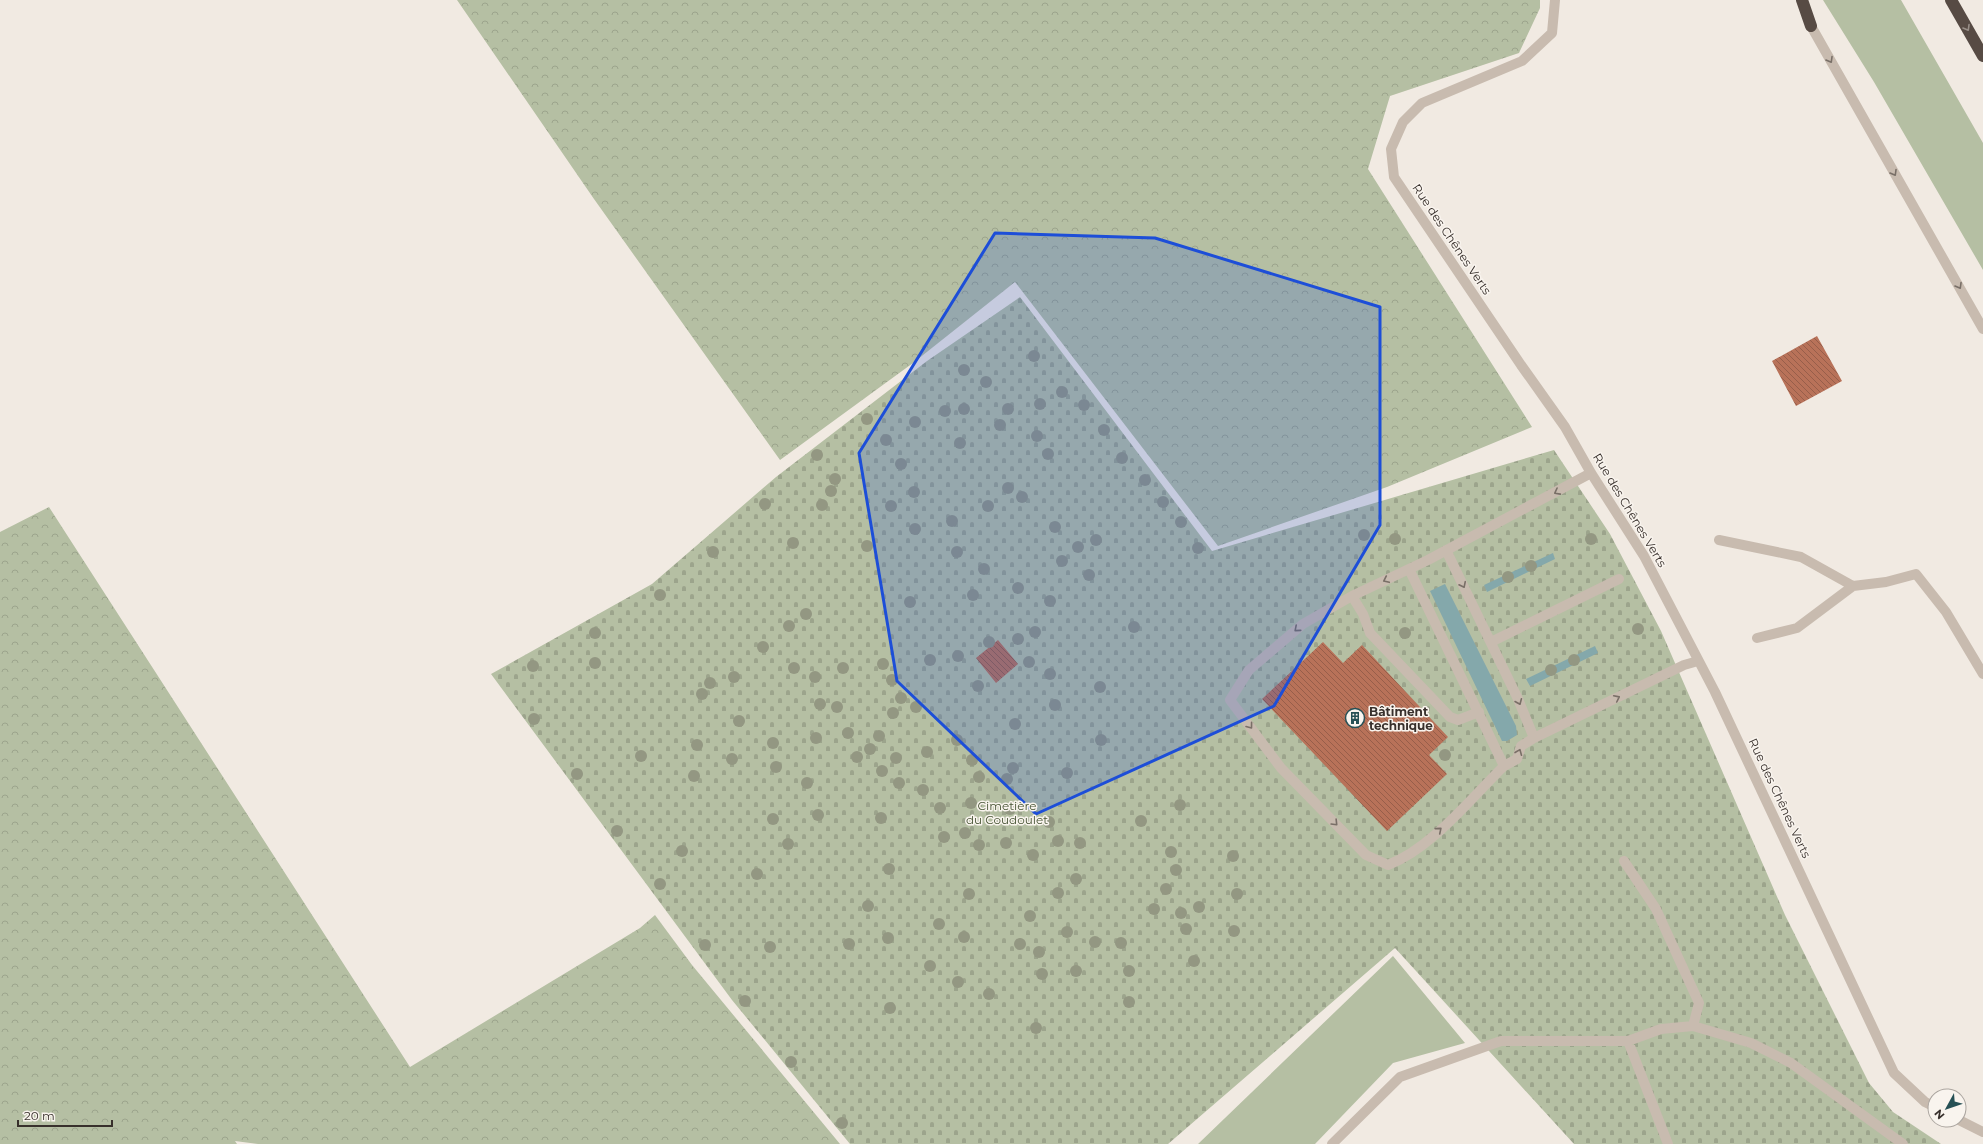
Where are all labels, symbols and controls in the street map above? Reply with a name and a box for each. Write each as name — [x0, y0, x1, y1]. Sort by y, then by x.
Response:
one-way arrow — [1963, 24, 1970, 31]
one-way arrow — [1825, 56, 1833, 63]
one-way arrow — [1890, 169, 1897, 176]
street label: Rue des Chênes Verts — [1409, 181, 1495, 297]
one-way arrow — [1954, 282, 1961, 289]
street label: Rue des Chênes Verts — [1590, 450, 1670, 570]
one-way arrow — [1554, 487, 1561, 494]
one-way arrow — [1383, 575, 1390, 583]
one-way arrow — [1458, 581, 1466, 589]
one-way arrow — [1294, 624, 1301, 631]
one-way arrow — [1612, 695, 1620, 703]
one-way arrow — [1515, 699, 1523, 706]
place label: Bâtiment technique — [1369, 704, 1433, 733]
building icon: Bâtiment technique — [1344, 707, 1366, 729]
one-way arrow — [1245, 721, 1252, 728]
street label: Rue des Chênes Verts — [1746, 736, 1814, 860]
one-way arrow — [1515, 749, 1523, 756]
park label: Cimetière du Coudoulet — [966, 798, 1048, 827]
one-way arrow — [1330, 818, 1338, 826]
one-way arrow — [1434, 828, 1441, 835]
north arrow — [1927, 1088, 1967, 1128]
scale bar — [18, 1102, 112, 1128]
text: N — [1931, 1107, 1948, 1122]
text: 20 m — [24, 1108, 55, 1123]

